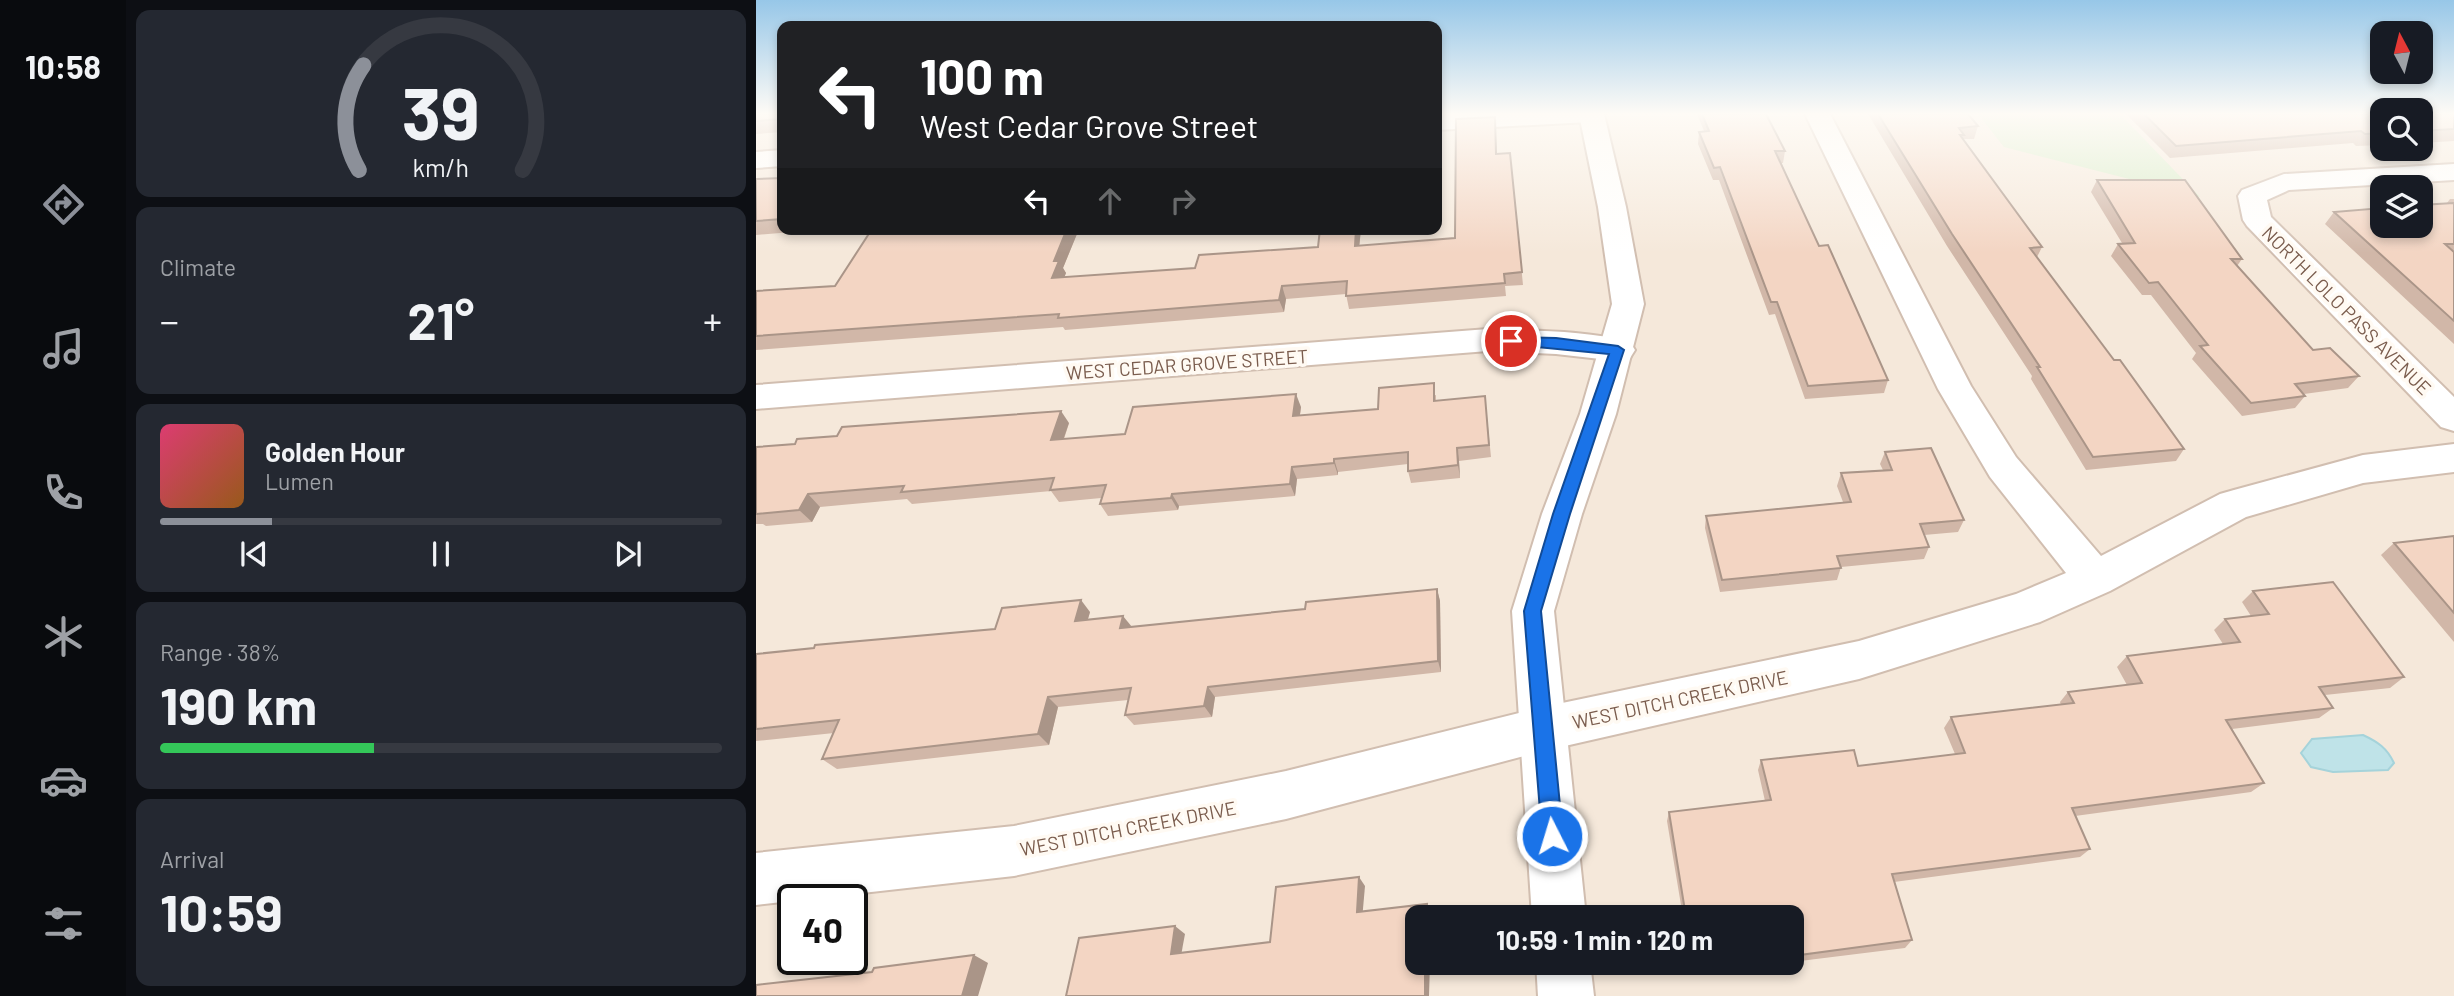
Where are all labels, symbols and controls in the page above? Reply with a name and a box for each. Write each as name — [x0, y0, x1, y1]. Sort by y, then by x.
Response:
north arrow — [2370, 21, 2432, 84]
map controls — [2370, 21, 2433, 238]
text: 100 m — [920, 46, 1044, 105]
text: 10:58 — [25, 47, 101, 85]
icon: left — [805, 49, 896, 140]
text: 39 — [402, 67, 480, 155]
button: search — [2370, 98, 2433, 161]
text: West Cedar Grove Street — [920, 106, 1258, 144]
text: km/h — [413, 151, 469, 181]
button: layers — [2370, 175, 2433, 238]
icon: directions — [39, 180, 88, 229]
icon: left — [1018, 182, 1056, 220]
icon: ahead — [1091, 182, 1129, 220]
icon: right — [1164, 182, 1202, 220]
street label: NORTH LOLO PASS AVENUE — [2258, 221, 2436, 399]
text: Climate — [160, 253, 236, 281]
text: 21° — [408, 288, 474, 350]
text: − — [160, 297, 179, 343]
text: + — [703, 297, 722, 343]
pin — [1481, 311, 1541, 371]
icon: arrive — [1492, 322, 1530, 360]
icon: music — [39, 324, 88, 373]
street label: WEST CEDAR GROVE STREET — [1065, 344, 1309, 384]
text: Golden Hour — [265, 436, 405, 467]
text: Lumen — [265, 467, 334, 495]
icon: phone — [39, 468, 88, 517]
icon: previous — [235, 535, 273, 573]
icon: pause — [422, 535, 460, 573]
icon: next — [609, 535, 647, 573]
icon: climate — [39, 612, 88, 661]
text: Range · 38% — [160, 638, 280, 666]
street label: WEST DITCH CREEK DRIVE — [1570, 665, 1790, 733]
text: 190 km — [160, 673, 317, 735]
icon: car — [39, 756, 88, 805]
street label: WEST DITCH CREEK DRIVE — [1018, 796, 1238, 860]
position arrow — [1515, 799, 1589, 873]
text: Arrival — [160, 845, 224, 873]
text: 10:59 — [160, 880, 283, 942]
speed limit sign: 40 — [777, 884, 868, 975]
icon: filters — [39, 899, 88, 948]
text: 10:59 · 1 min · 120 m — [1496, 924, 1713, 955]

